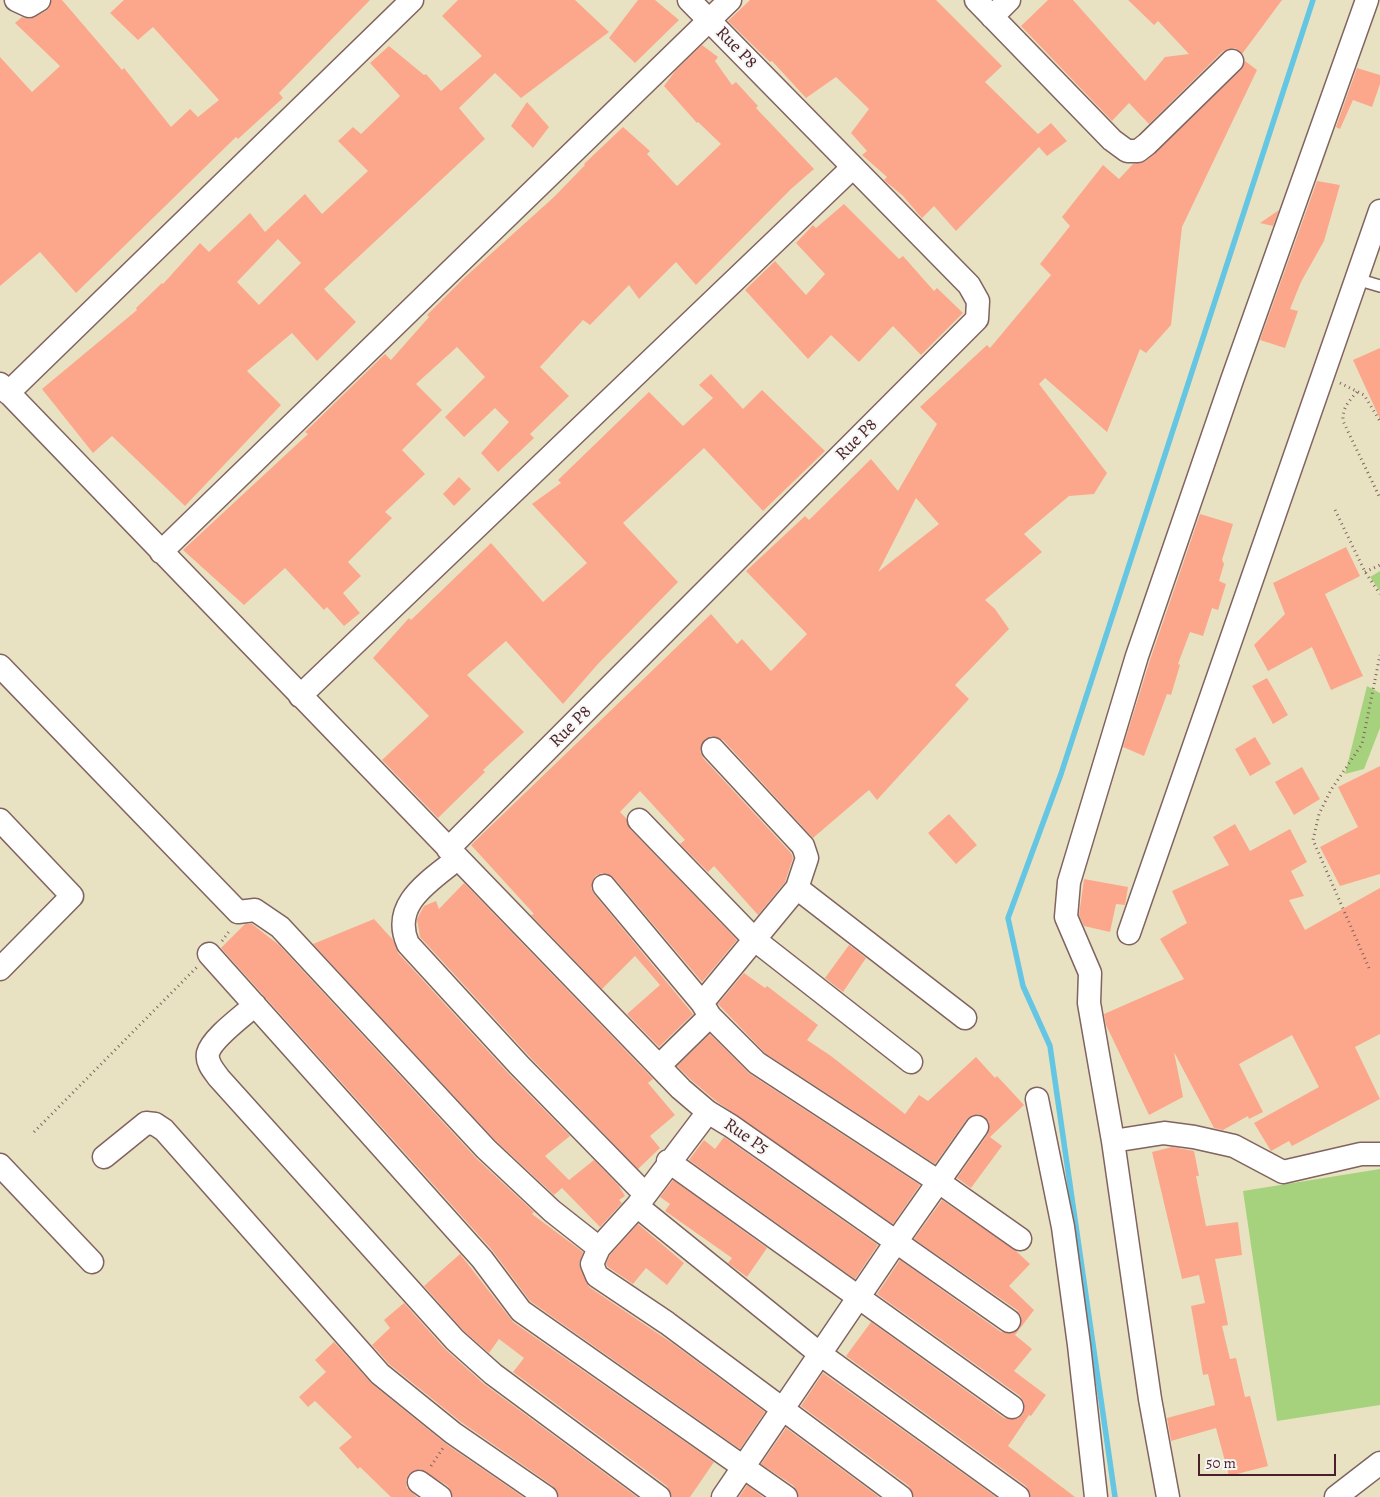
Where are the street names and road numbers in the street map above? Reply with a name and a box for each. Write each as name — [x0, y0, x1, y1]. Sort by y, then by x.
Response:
street label: Rue P8 — [711, 22, 761, 74]
street label: Rue P8 — [832, 415, 882, 465]
street label: Rue P8 — [546, 702, 596, 752]
street label: Rue P5 — [719, 1114, 773, 1160]

